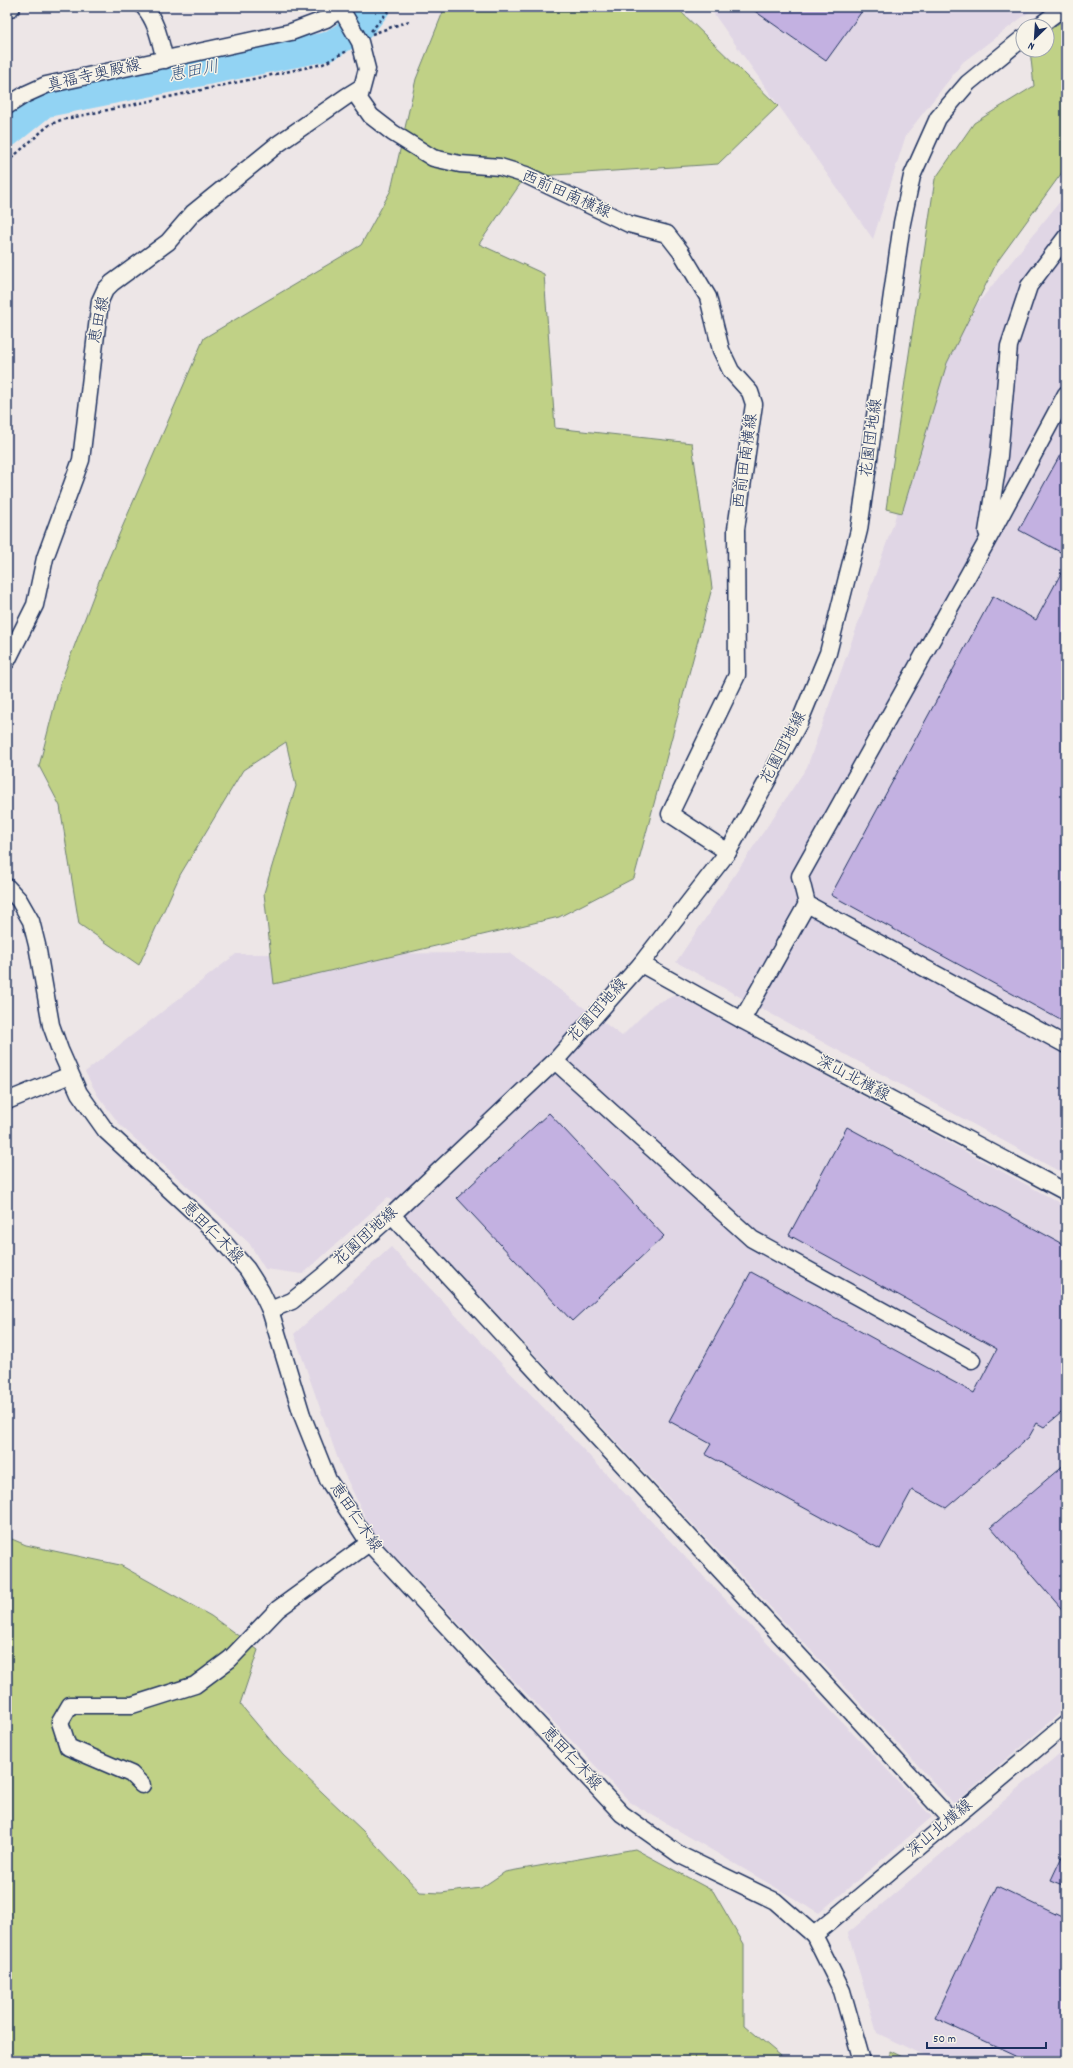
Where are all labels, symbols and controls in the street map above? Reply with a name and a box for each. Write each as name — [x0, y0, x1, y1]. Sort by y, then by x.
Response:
north arrow — [1015, 18, 1055, 58]
text: N — [1025, 37, 1037, 54]
street label: 真福寺奥殿線 — [45, 54, 143, 98]
water label: 恵田川 — [167, 56, 221, 90]
street label: 西前田南横線 — [517, 165, 615, 225]
street label: 恵田線 — [84, 294, 116, 346]
street label: 花園団地線 — [855, 397, 889, 479]
street label: 西前田南横線 — [728, 412, 764, 510]
street label: 花園団地線 — [755, 707, 813, 789]
street label: 花園団地線 — [563, 974, 633, 1048]
street label: 深山北横線 — [812, 1050, 894, 1108]
street label: 恵田仁木線 — [176, 1197, 248, 1269]
street label: 花園団地線 — [329, 1202, 403, 1272]
street label: 恵田仁木線 — [323, 1478, 387, 1558]
street label: 恵田仁木線 — [535, 1722, 607, 1796]
street label: 深山北横線 — [902, 1794, 978, 1864]
scale bar — [927, 2024, 1046, 2050]
text: 50 m — [933, 2031, 956, 2048]

